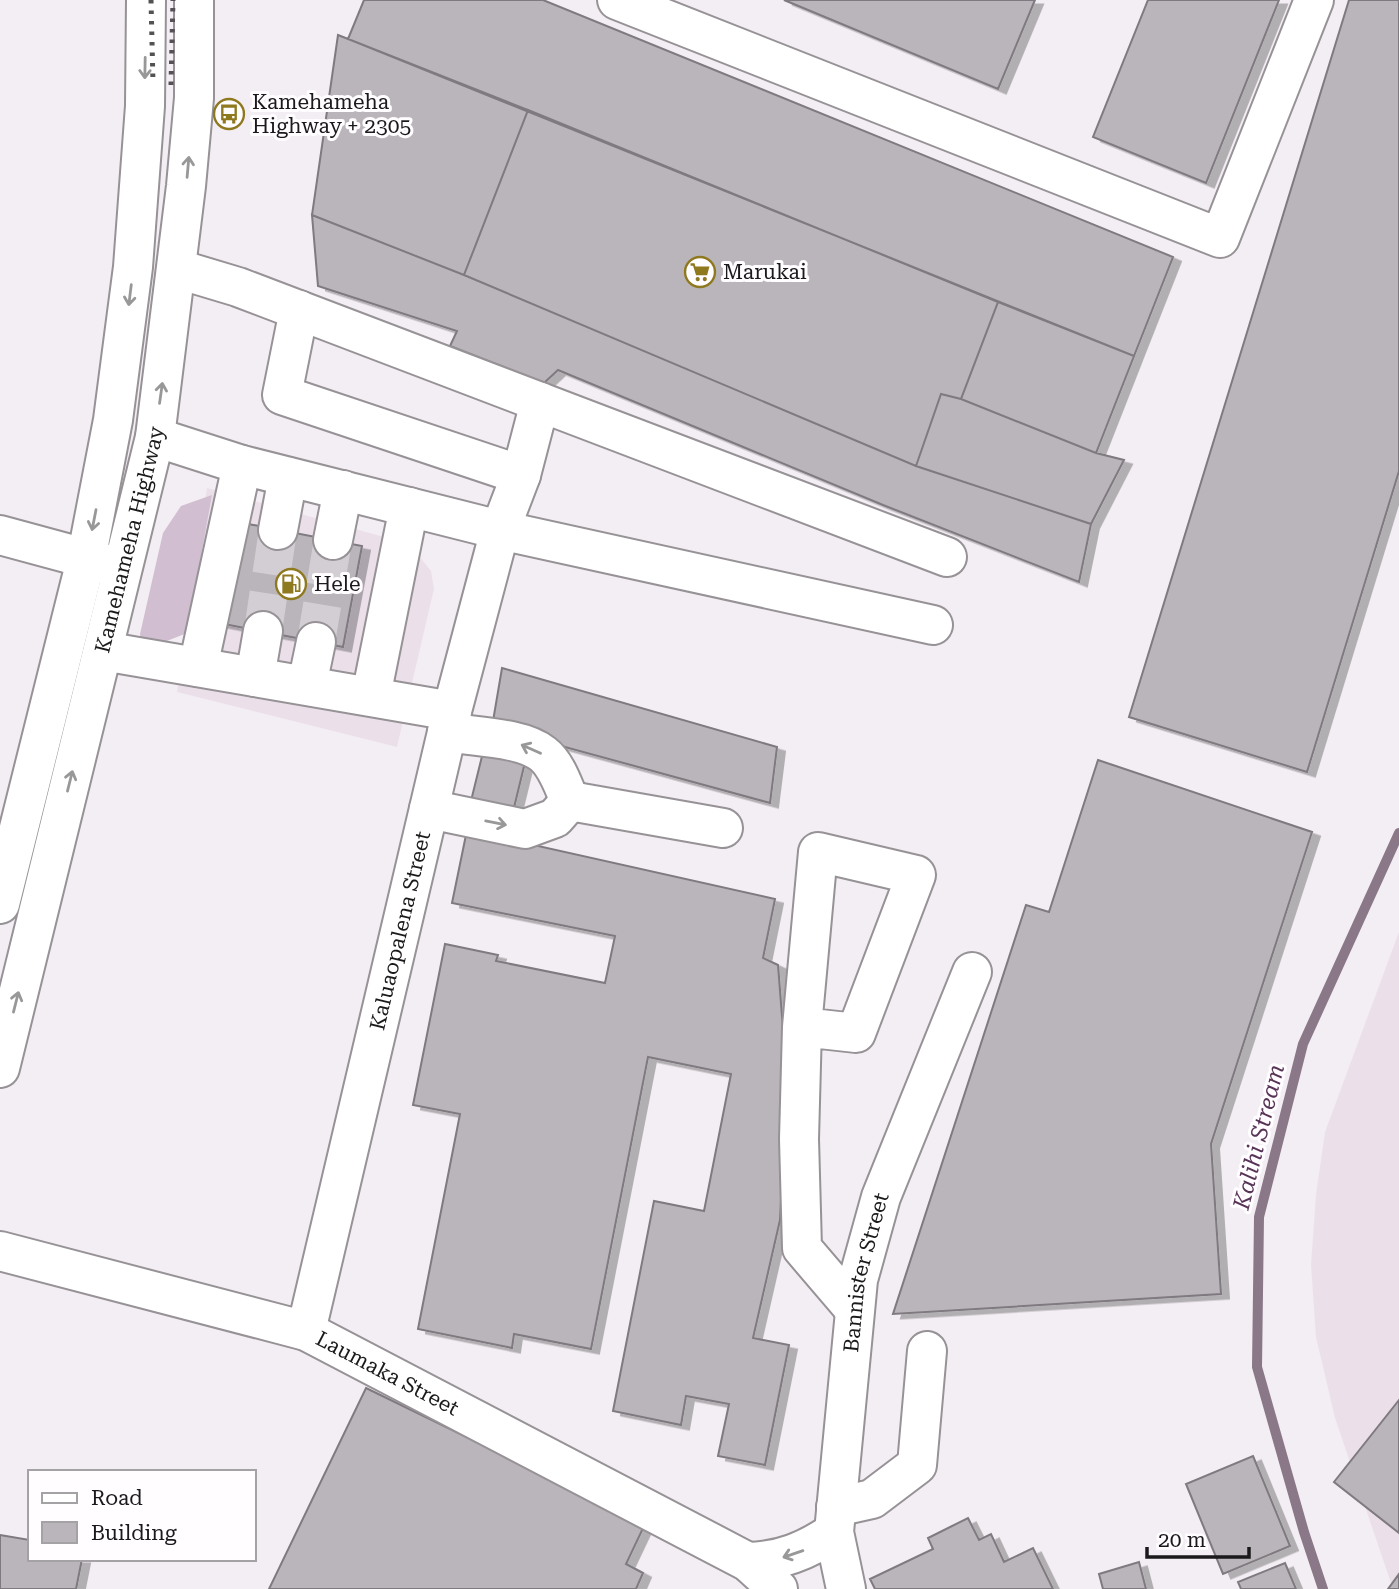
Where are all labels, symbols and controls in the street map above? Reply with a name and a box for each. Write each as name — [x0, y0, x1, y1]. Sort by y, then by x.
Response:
one-way arrow — [139, 56, 152, 79]
place label: Kamehameha Highway + 2305 — [252, 90, 411, 138]
bus stop icon: Kamehameha Highway + 2305 — [212, 97, 246, 131]
one-way arrow — [182, 156, 195, 179]
supermarket icon: Marukai — [683, 255, 717, 289]
place label: Marukai — [723, 260, 807, 284]
one-way arrow — [123, 283, 136, 306]
one-way arrow — [155, 382, 168, 405]
street label: Kamehameha Highway — [90, 425, 168, 655]
one-way arrow — [87, 508, 100, 531]
fuel station icon: Hele — [274, 567, 308, 601]
place label: Hele — [314, 572, 361, 596]
one-way arrow — [521, 742, 542, 755]
one-way arrow — [64, 770, 77, 793]
one-way arrow — [484, 816, 507, 830]
street label: Kaluaopalena Street — [365, 829, 435, 1033]
one-way arrow — [10, 991, 23, 1014]
water label: Kalihi Stream — [1228, 1061, 1290, 1214]
street label: Bannister Street — [839, 1190, 894, 1354]
street label: Laumaka Street — [312, 1326, 463, 1421]
legend — [28, 1470, 256, 1561]
text: Road — [91, 1486, 143, 1510]
scale bar — [1147, 1516, 1248, 1560]
text: Building — [91, 1521, 177, 1545]
text: 20 m — [1158, 1528, 1206, 1552]
one-way arrow — [783, 1549, 805, 1561]

